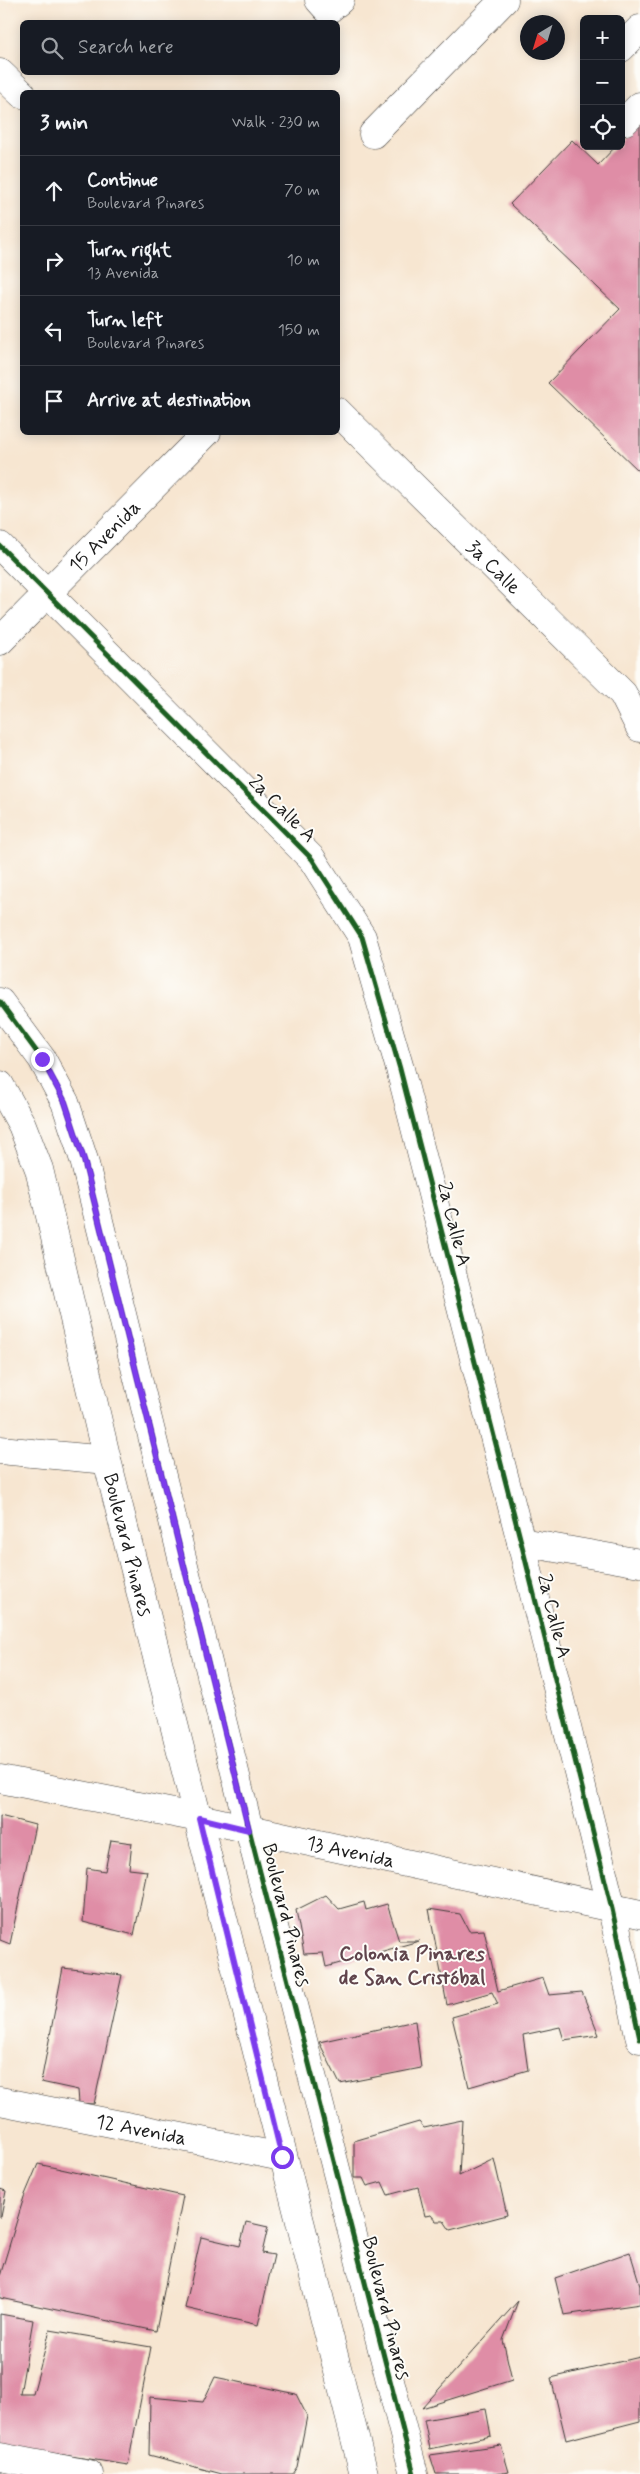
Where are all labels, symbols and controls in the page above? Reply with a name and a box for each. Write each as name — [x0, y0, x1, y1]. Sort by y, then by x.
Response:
north arrow — [520, 15, 565, 60]
map controls — [580, 15, 625, 150]
button: + — [580, 15, 625, 60]
search box — [20, 20, 340, 75]
icon: search — [38, 34, 66, 62]
text: Search here — [78, 35, 174, 60]
button: − — [580, 60, 625, 105]
button: locate — [580, 105, 625, 150]
text: 3 min — [40, 109, 88, 137]
text: Walk · 230 m — [232, 112, 320, 133]
text: Continue — [87, 168, 158, 193]
icon: ahead — [40, 177, 68, 205]
text: 70 m — [284, 180, 320, 201]
text: Boulevard Pinares — [87, 193, 204, 214]
text: Turn right — [87, 238, 171, 263]
icon: right — [40, 247, 68, 275]
text: 10 m — [287, 250, 320, 271]
text: 13 Avenida — [87, 263, 159, 284]
text: Turn left — [87, 308, 163, 333]
icon: left — [40, 317, 68, 345]
text: 150 m — [278, 320, 320, 341]
text: Boulevard Pinares — [87, 333, 204, 354]
icon: arrive — [40, 387, 68, 415]
text: Arrive at destination — [87, 388, 251, 413]
street label: 15 Avenida — [63, 495, 147, 579]
street label: 3a Calle — [460, 535, 527, 601]
street label: 2a Calle A — [242, 769, 322, 849]
route end — [31, 1048, 54, 1071]
street label: 2a Calle A — [430, 1179, 477, 1269]
street label: Boulevard Pinares — [96, 1471, 158, 1620]
street label: 2a Calle A — [530, 1571, 577, 1661]
street label: 13 Avenida — [304, 1830, 397, 1875]
street label: Boulevard Pinares — [255, 1841, 316, 1990]
district label: Colonia Pinares de San Cristóbal — [339, 1940, 485, 1992]
street label: 12 Avenida — [93, 2108, 189, 2153]
route start — [271, 2146, 294, 2169]
street label: Boulevard Pinares — [355, 2234, 416, 2383]

